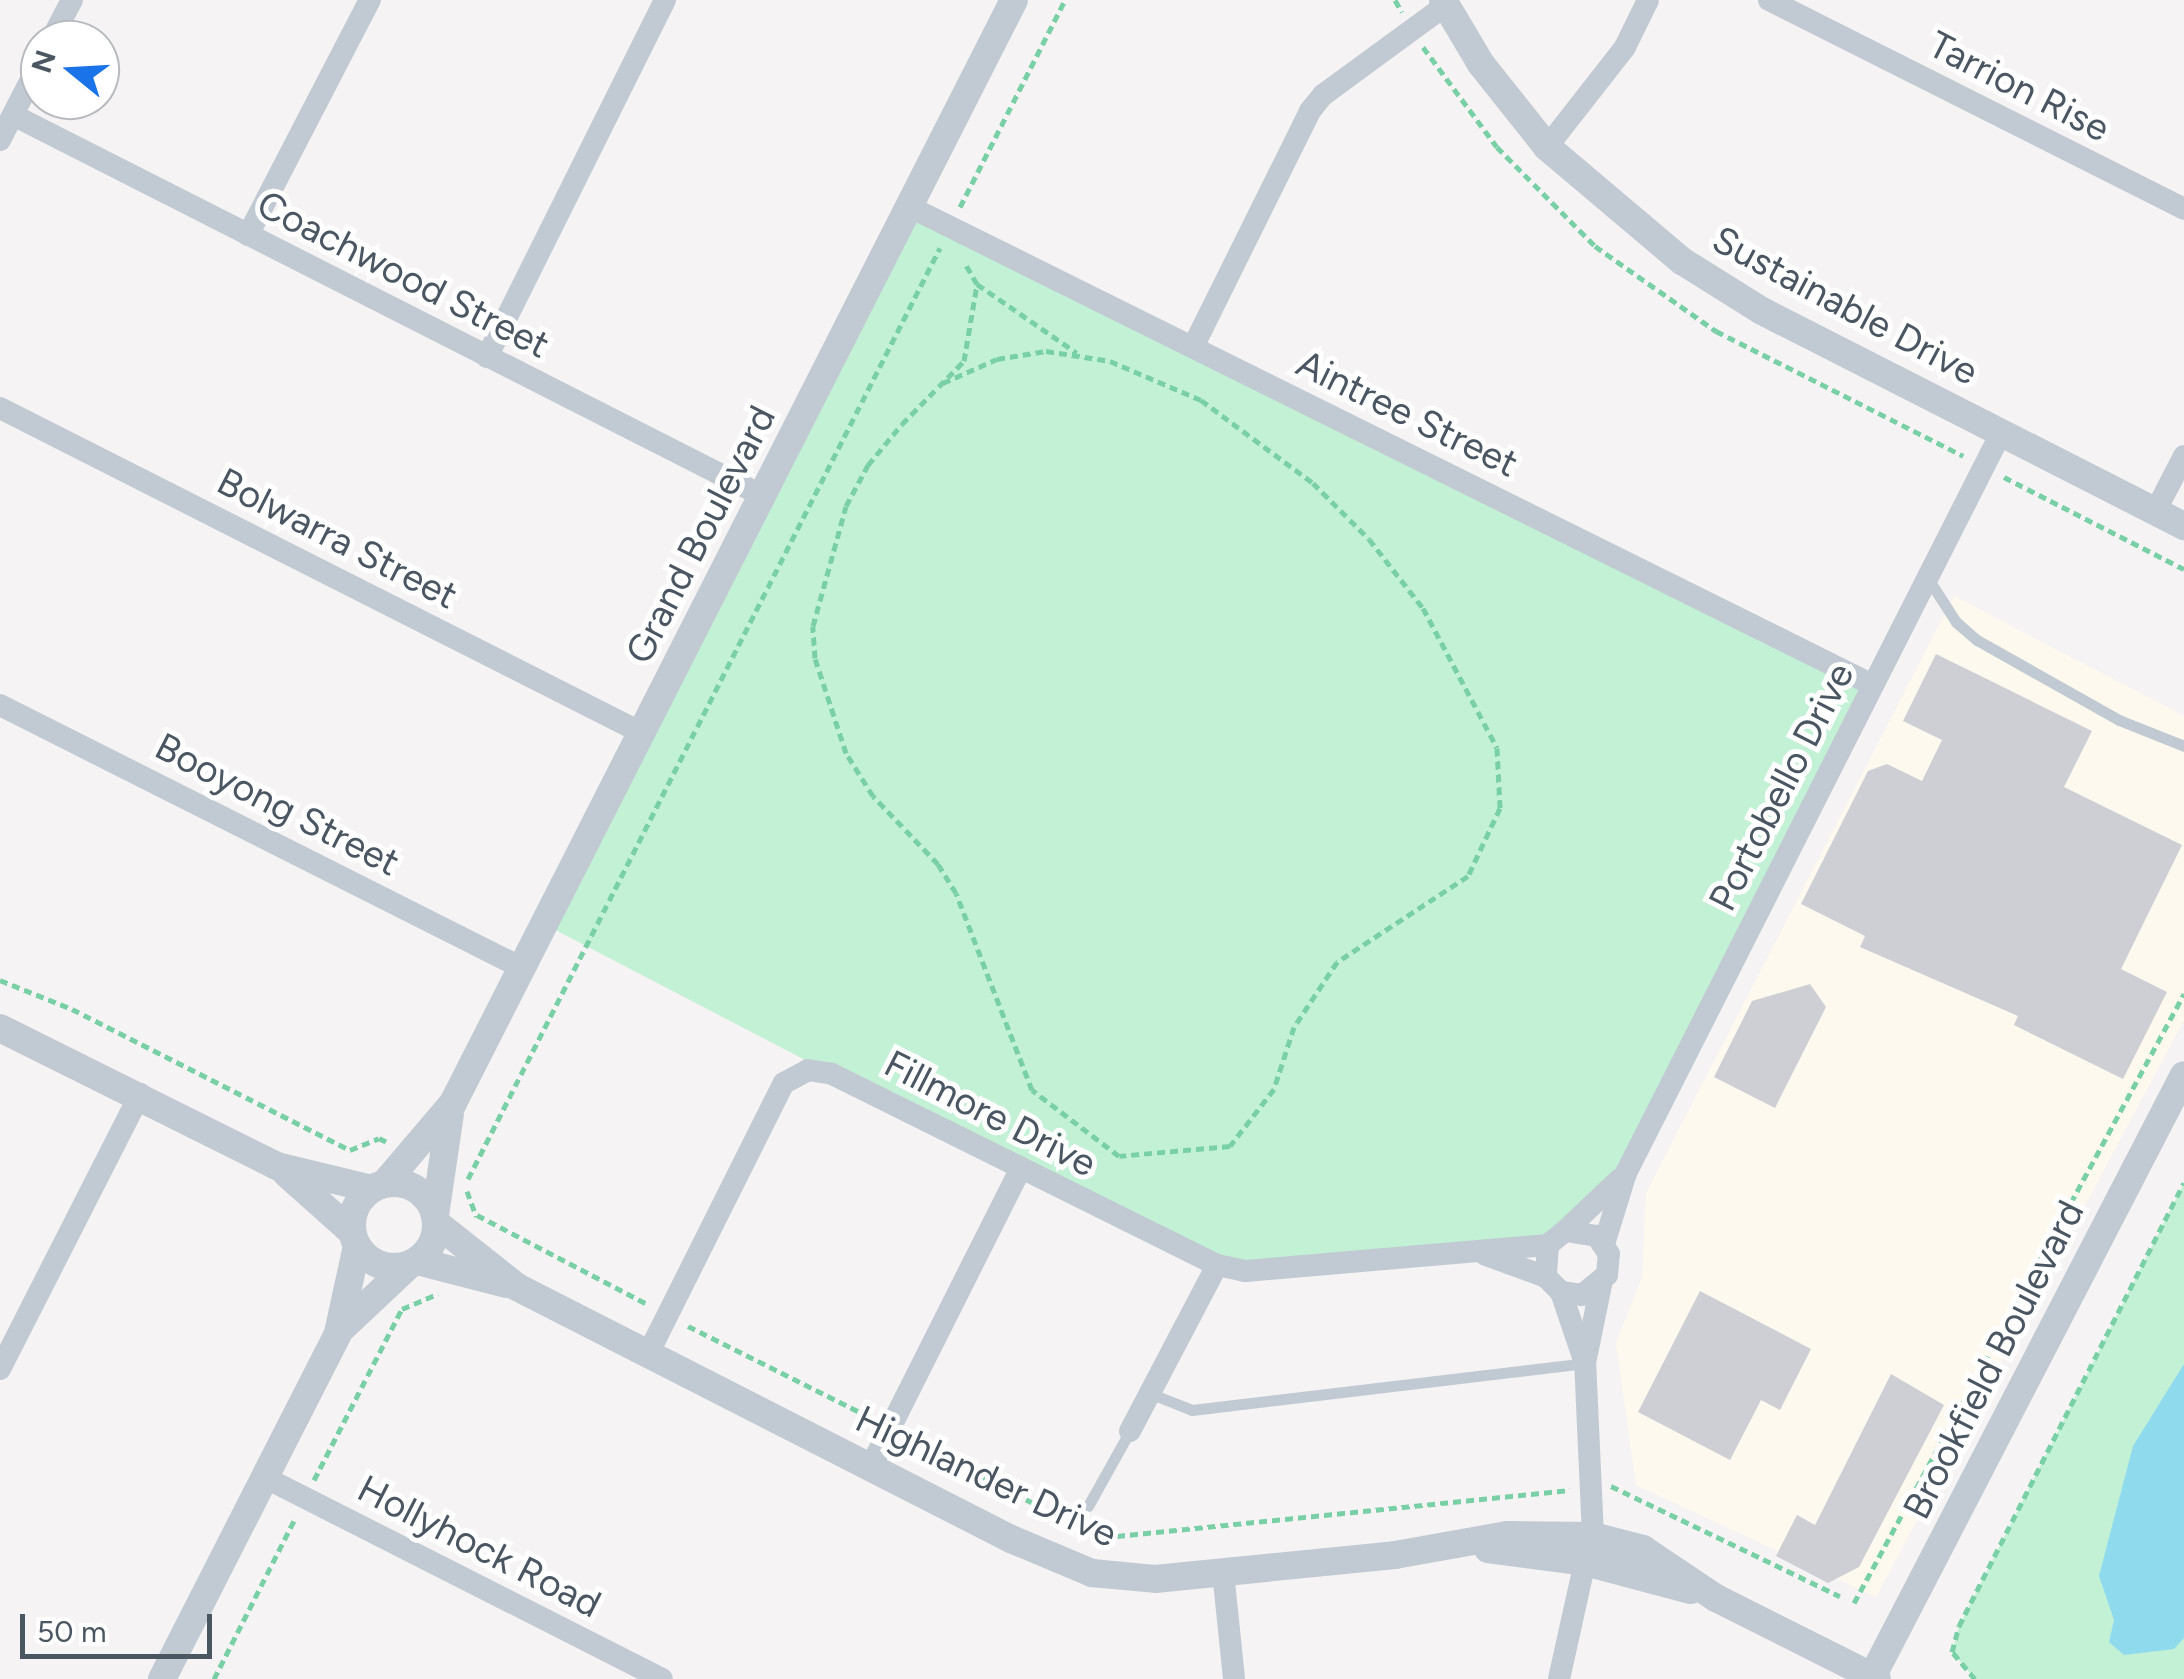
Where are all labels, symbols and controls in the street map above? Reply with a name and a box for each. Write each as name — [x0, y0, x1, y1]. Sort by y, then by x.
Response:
north arrow — [20, 20, 120, 120]
street label: Tarrion Rise — [1921, 22, 2117, 152]
text: N — [24, 46, 63, 77]
street label: Coachwood Street — [249, 182, 557, 368]
street label: Sustainable Drive — [1705, 217, 1985, 395]
street label: Aintree Street — [1289, 341, 1525, 487]
street label: Grand Boulevard — [616, 399, 786, 671]
street label: Bolwarra Street — [209, 459, 465, 619]
street label: Portobello Drive — [1700, 656, 1864, 918]
street label: Booyong Street — [147, 724, 407, 886]
street label: Fillmore Drive — [877, 1041, 1103, 1187]
street label: Brookfield Boulevard — [1894, 1193, 2094, 1527]
street label: Highlander Drive — [848, 1397, 1124, 1557]
street label: Hollyhock Road — [350, 1466, 608, 1628]
scale bar — [25, 1594, 218, 1656]
text: 50 m — [37, 1613, 106, 1650]

